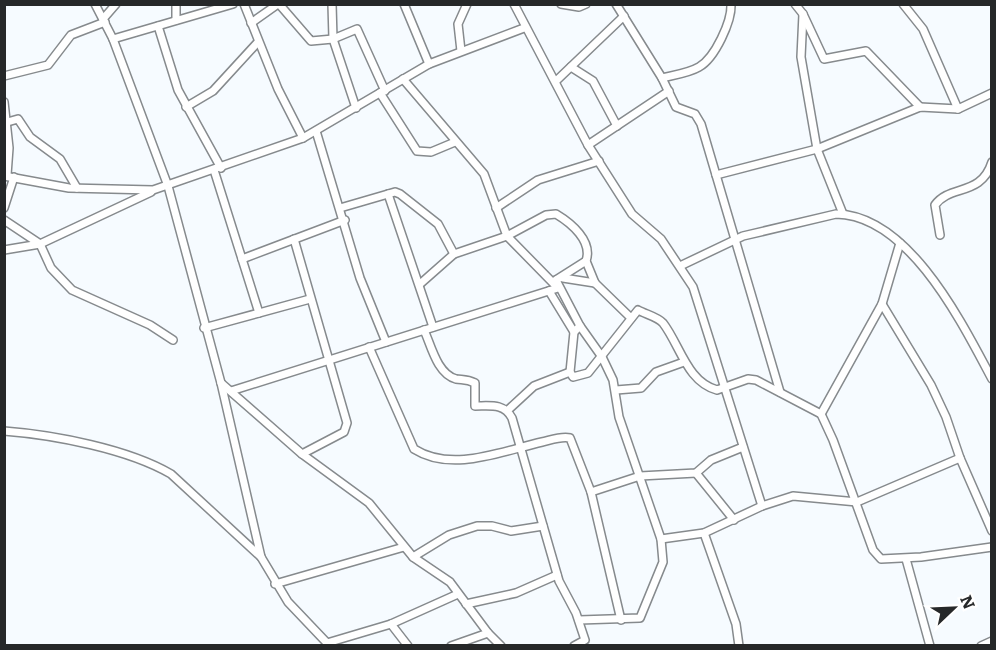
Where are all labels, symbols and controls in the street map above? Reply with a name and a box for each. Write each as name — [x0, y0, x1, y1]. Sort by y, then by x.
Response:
north arrow — [924, 578, 984, 638]
text: N — [955, 591, 982, 613]

